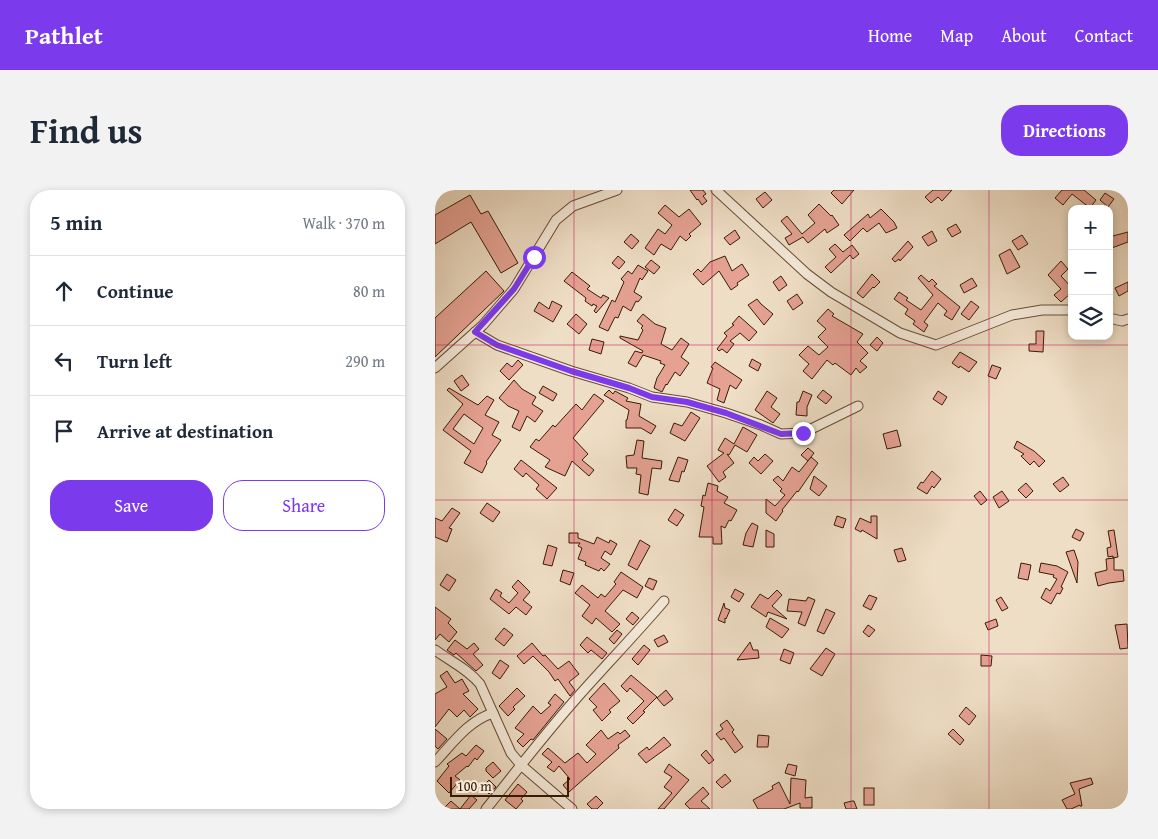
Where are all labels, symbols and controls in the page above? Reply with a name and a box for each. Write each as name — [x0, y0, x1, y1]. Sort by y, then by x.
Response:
text: Pathlet — [25, 18, 103, 53]
text: Home — [868, 22, 912, 49]
text: Map — [940, 22, 973, 49]
text: About — [1001, 22, 1047, 49]
text: Contact — [1075, 22, 1133, 49]
text: Find us — [30, 105, 143, 156]
button: Directions — [1001, 105, 1128, 156]
map controls — [1068, 205, 1113, 340]
button: + — [1068, 205, 1113, 250]
text: 5 min — [50, 207, 102, 238]
text: Walk · 370 m — [302, 211, 385, 235]
route start — [523, 246, 546, 269]
button: − — [1068, 250, 1113, 295]
icon: ahead — [50, 277, 78, 305]
text: Continue — [97, 277, 174, 305]
text: 80 m — [353, 279, 385, 303]
button: layers — [1068, 295, 1113, 340]
icon: left — [50, 347, 78, 375]
text: Turn left — [97, 347, 172, 375]
text: 290 m — [345, 349, 385, 373]
icon: arrive — [50, 417, 78, 445]
text: Arrive at destination — [97, 417, 273, 445]
route end — [792, 422, 815, 445]
button: Save — [50, 480, 213, 531]
button: Share — [223, 480, 385, 531]
scale bar — [450, 774, 569, 797]
text: 100 m — [457, 776, 492, 796]

